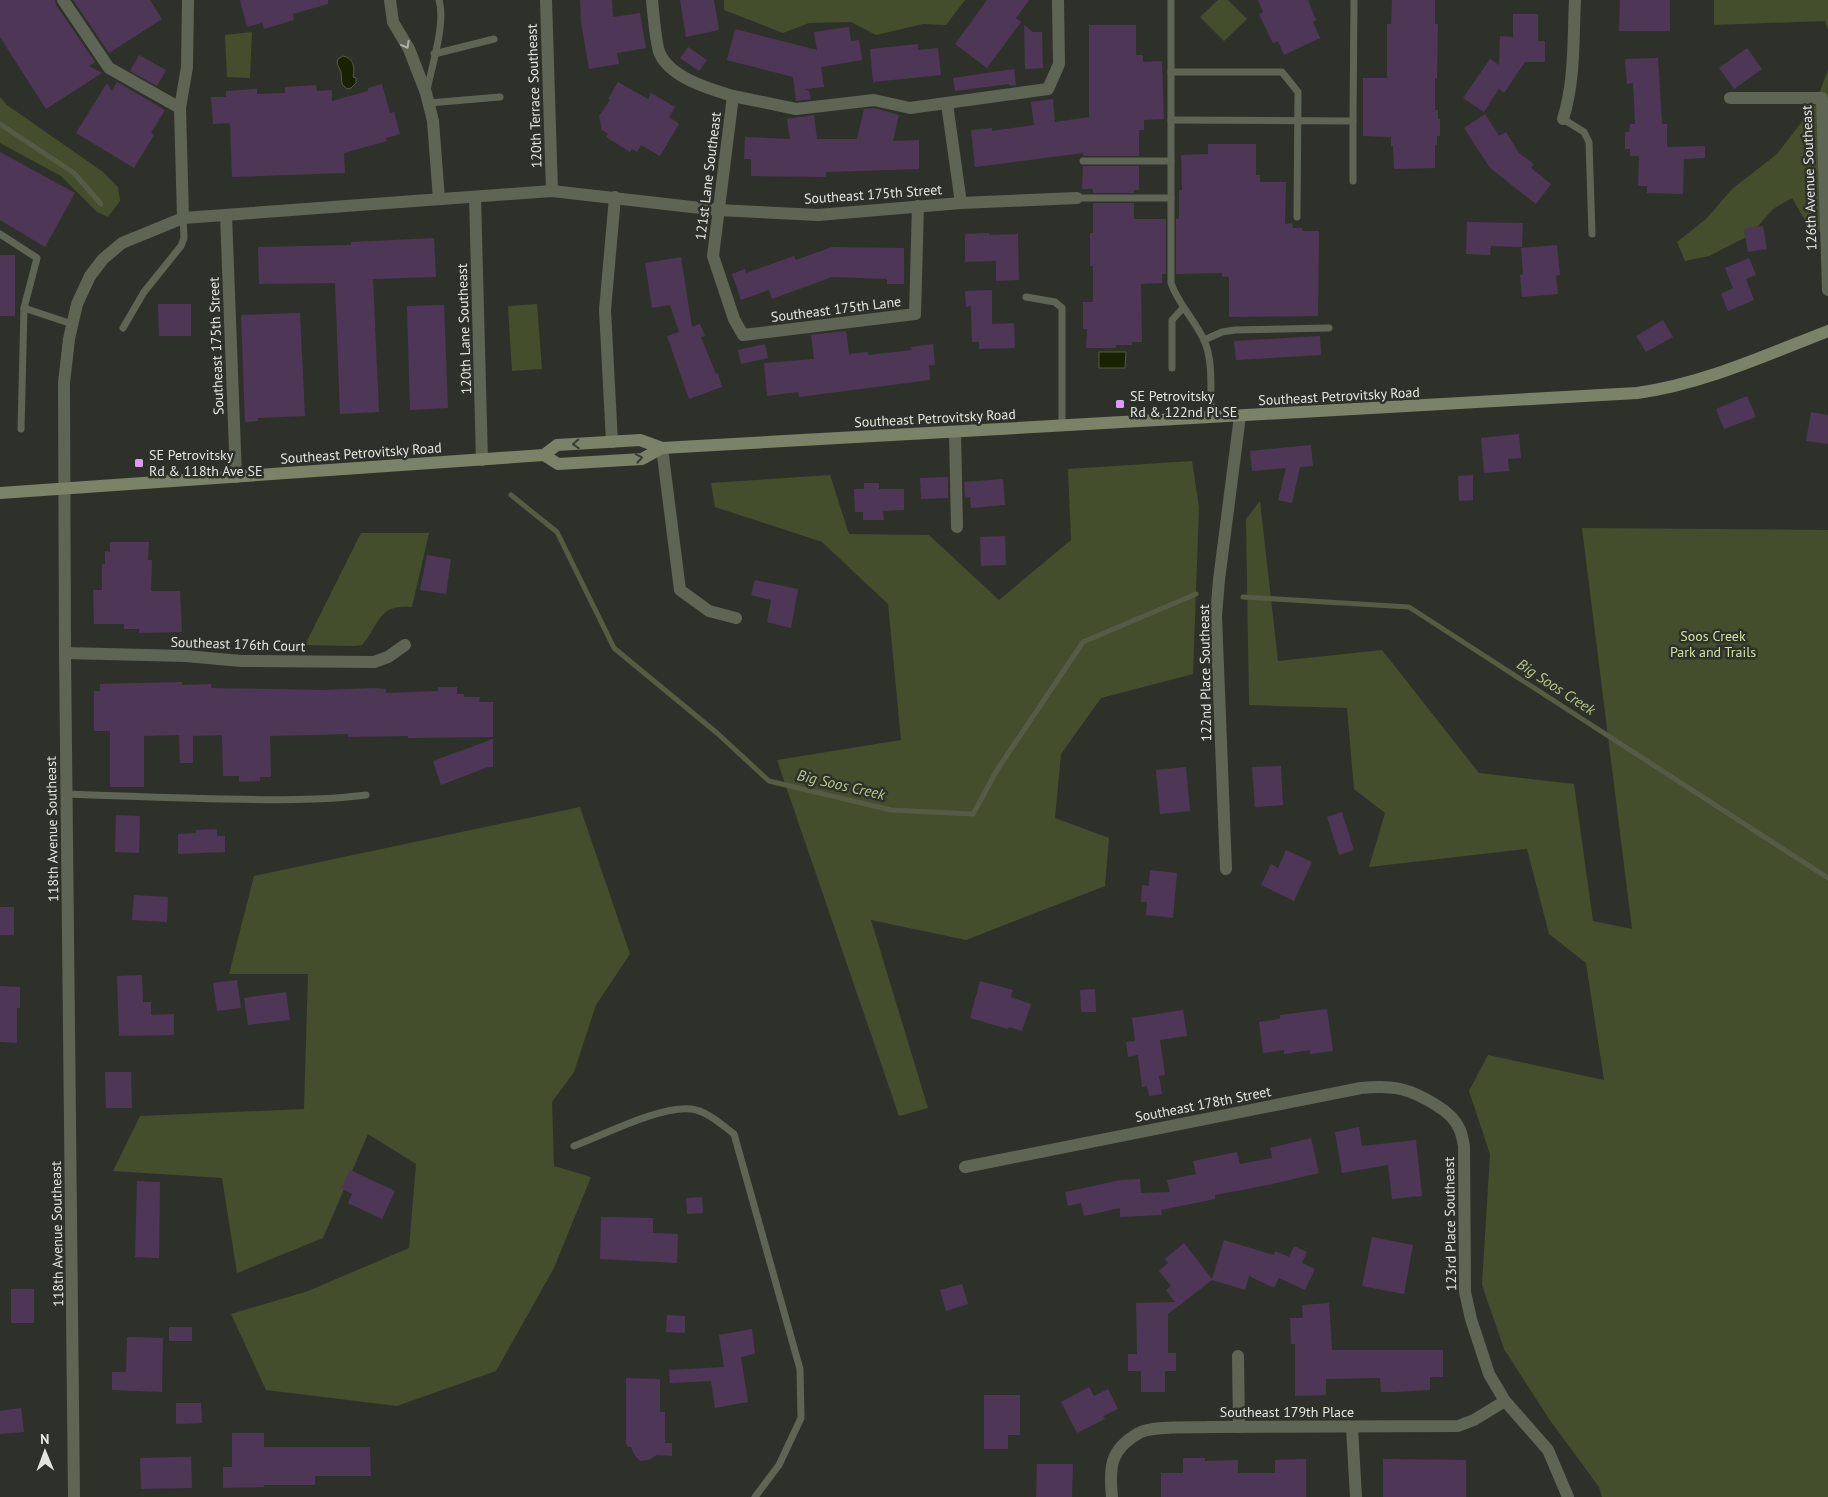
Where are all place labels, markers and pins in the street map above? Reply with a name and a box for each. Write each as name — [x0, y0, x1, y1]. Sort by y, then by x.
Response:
place label: SE Petrovitsky Rd & 122nd Pl SE — [1130, 387, 1237, 421]
marker: SE Petrovitsky Rd & 122nd Pl SE — [1114, 398, 1126, 410]
place label: SE Petrovitsky Rd & 118th Ave SE — [149, 446, 262, 480]
marker: SE Petrovitsky Rd & 118th Ave SE — [133, 457, 145, 469]

